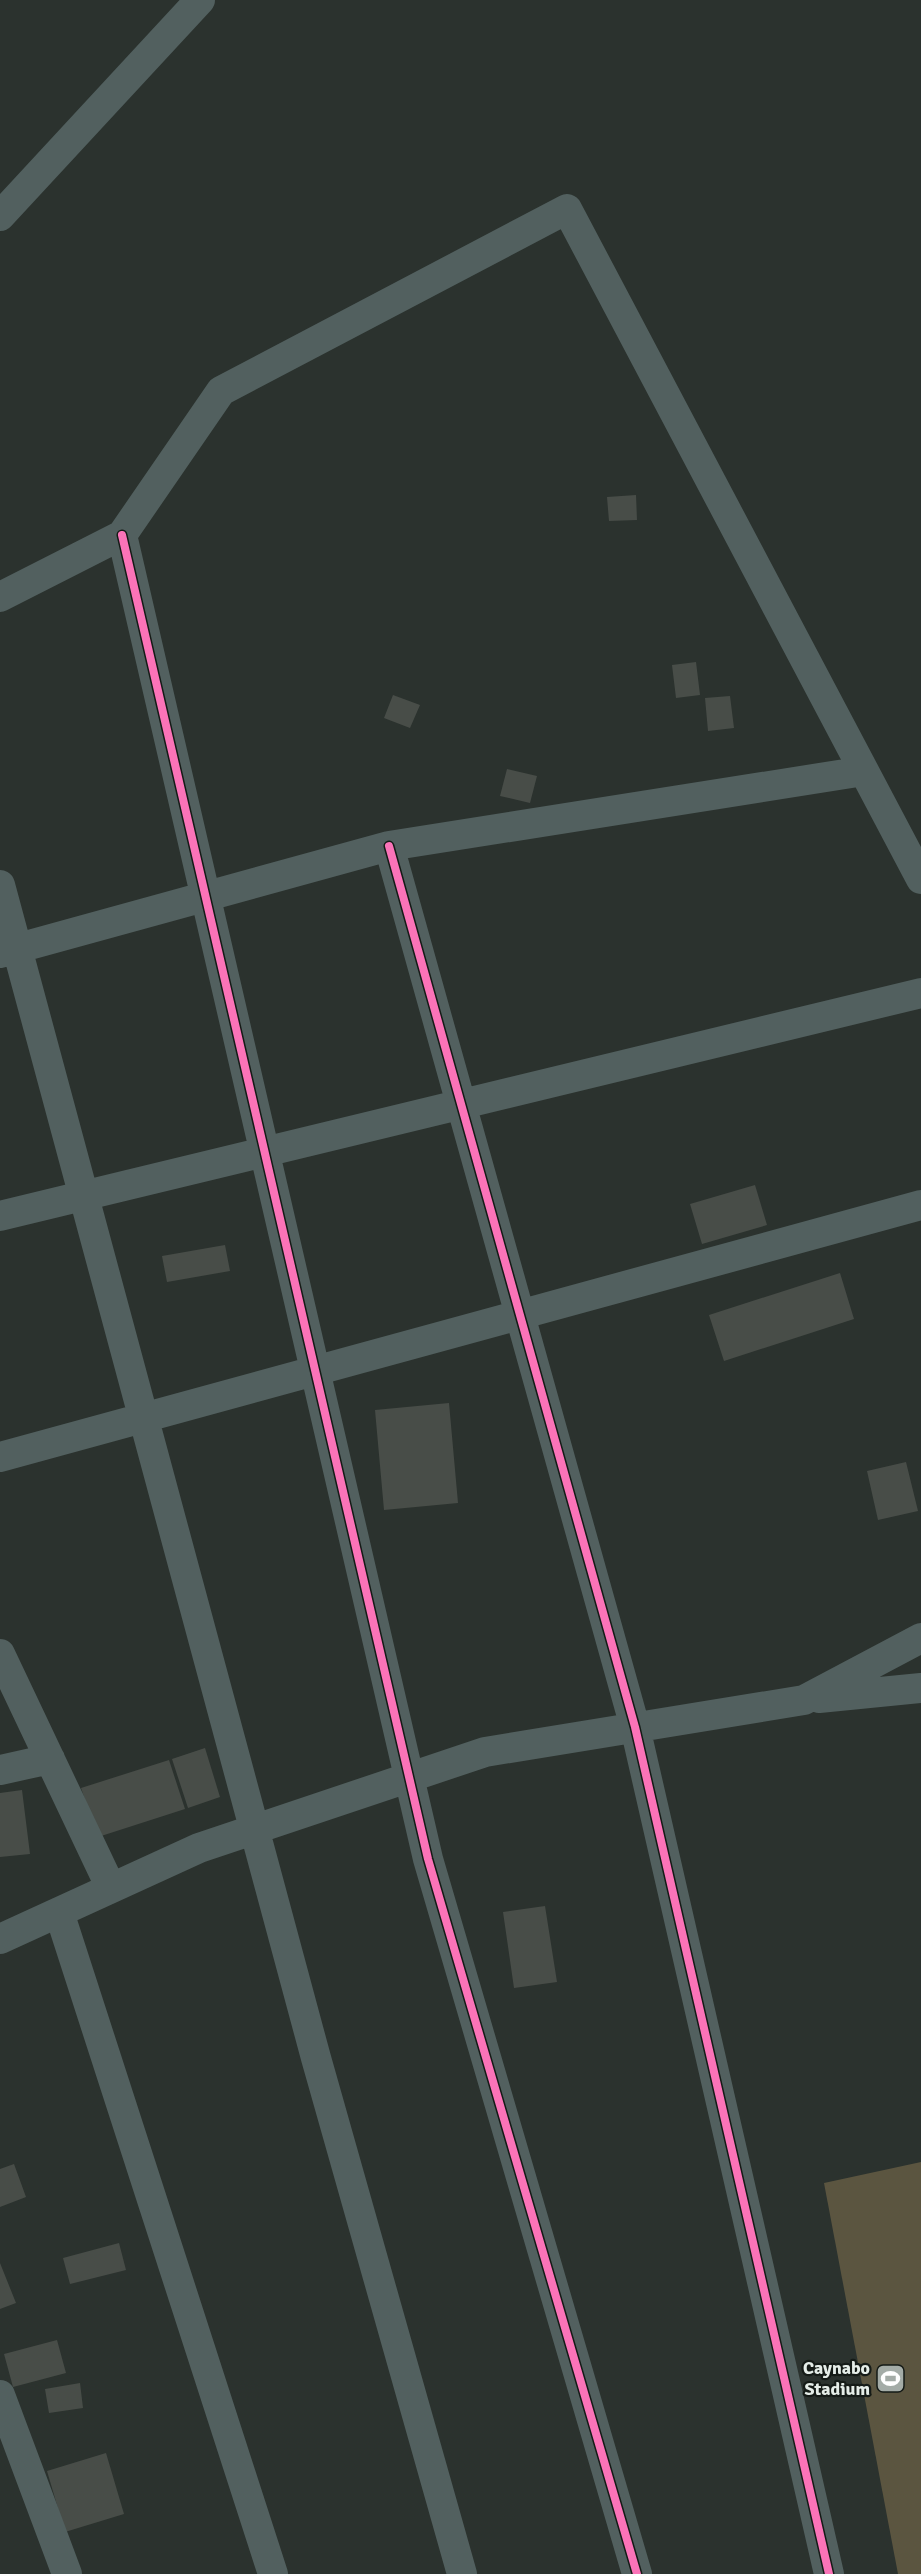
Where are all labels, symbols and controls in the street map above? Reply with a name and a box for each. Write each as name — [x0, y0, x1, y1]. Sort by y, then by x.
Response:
place label: Caynabo Stadium — [803, 2357, 870, 2400]
sports icon: Caynabo Stadium — [875, 2362, 907, 2394]

